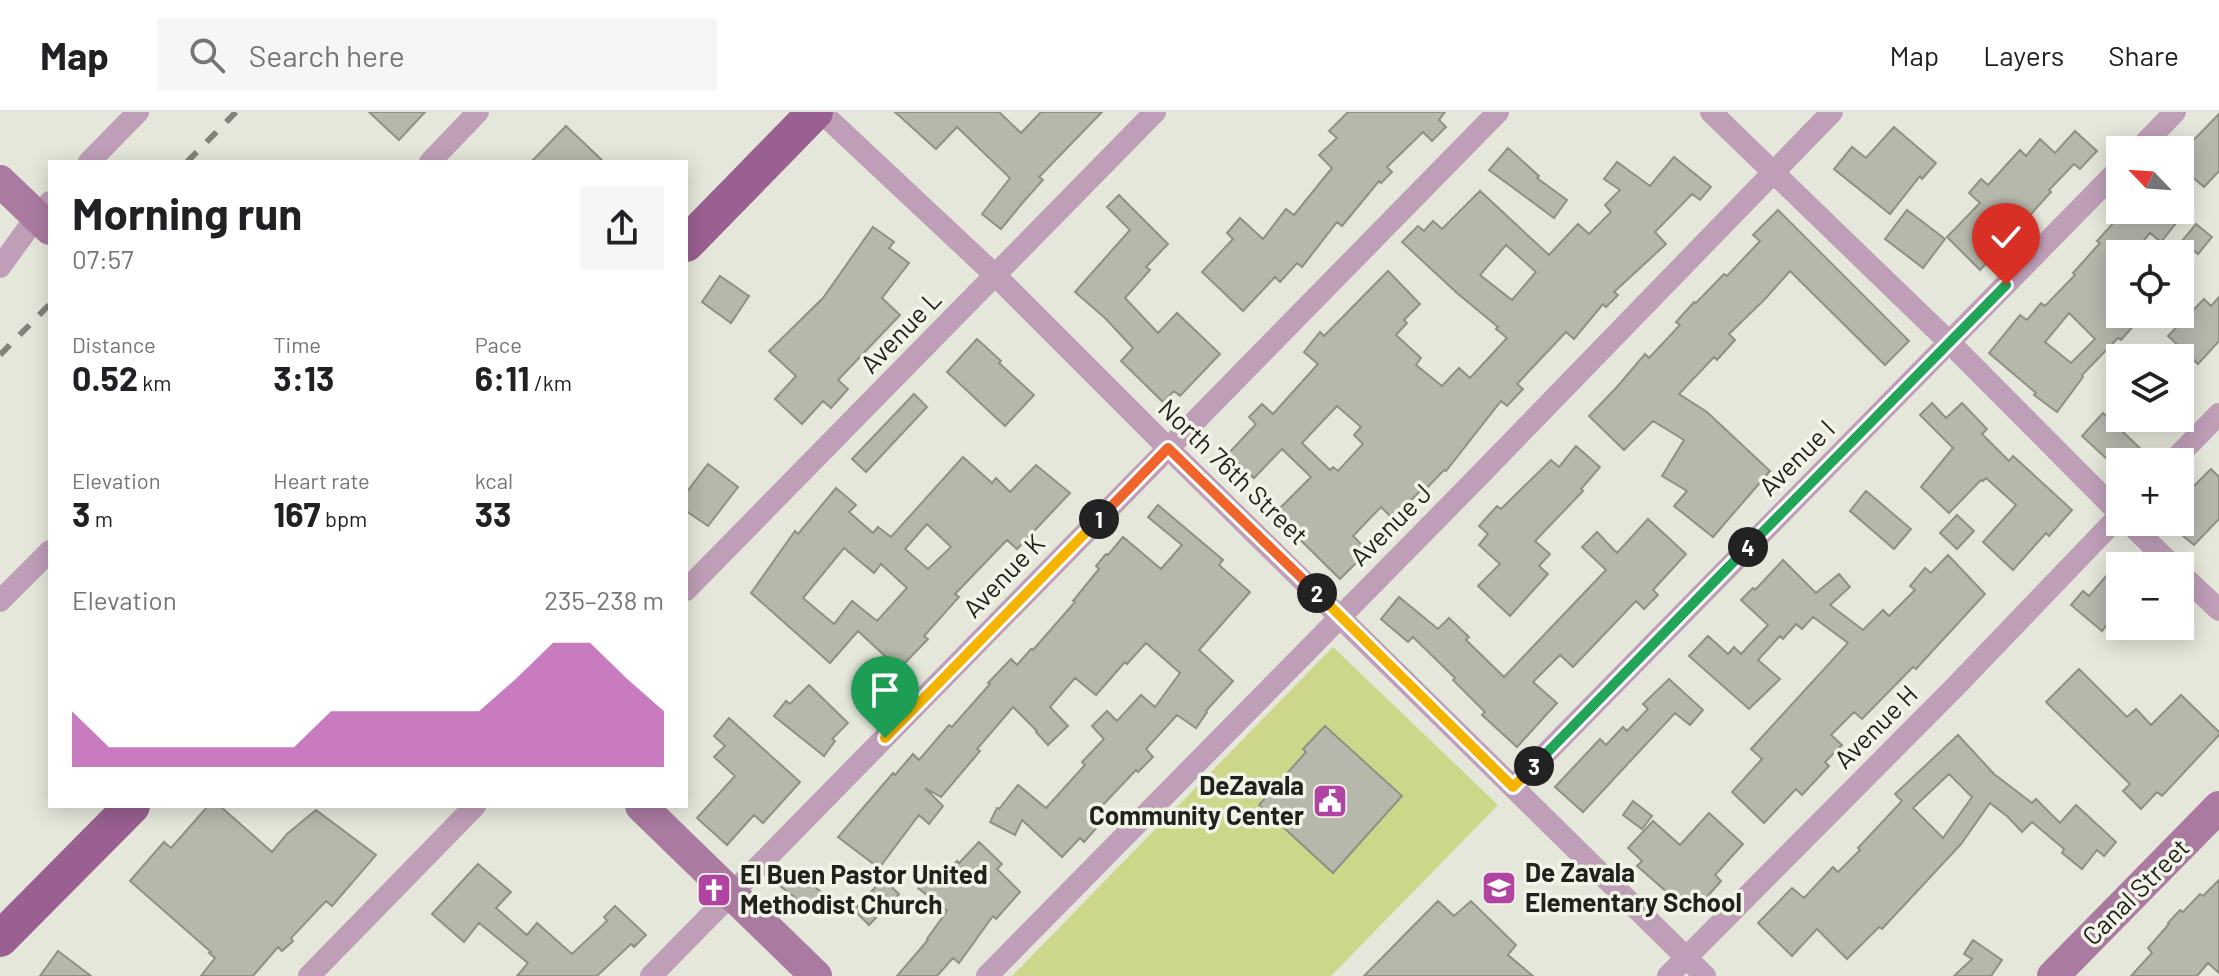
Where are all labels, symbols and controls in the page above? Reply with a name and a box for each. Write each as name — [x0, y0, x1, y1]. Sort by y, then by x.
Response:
search box — [157, 19, 717, 91]
text: Map — [40, 32, 109, 78]
icon: search — [185, 33, 229, 77]
text: Search here — [249, 37, 405, 73]
text: Map — [1889, 38, 1939, 72]
text: Layers — [1983, 38, 2064, 72]
text: Share — [2108, 38, 2179, 72]
north arrow — [2106, 136, 2194, 224]
map controls — [2106, 136, 2194, 640]
text: Morning run — [72, 186, 302, 239]
button: share — [580, 186, 664, 270]
pin — [1972, 203, 2040, 285]
icon: check — [1984, 215, 2028, 259]
button: locate — [2106, 240, 2194, 328]
text: 07:57 — [72, 243, 133, 274]
street label: Avenue L — [853, 283, 947, 379]
text: Distance — [72, 331, 156, 357]
text: Time — [273, 331, 321, 357]
text: Pace — [475, 331, 522, 357]
button: layers — [2106, 344, 2194, 432]
text: 0.52 — [72, 357, 138, 398]
text: 3:13 — [273, 357, 334, 398]
text: 6:11 — [475, 357, 530, 398]
text: km — [138, 369, 172, 395]
text: /km — [530, 369, 572, 395]
street label: North 76th Street — [1153, 392, 1315, 550]
street label: Avenue I — [1752, 413, 1840, 501]
button: + — [2106, 448, 2194, 536]
text: Elevation — [72, 467, 161, 493]
text: Heart rate — [273, 467, 370, 493]
text: kcal — [475, 467, 513, 493]
street label: Avenue J — [1343, 477, 1437, 571]
text: 3 — [72, 493, 90, 534]
text: 167 — [273, 493, 321, 534]
text: 33 — [475, 493, 511, 534]
pin: 1 — [1079, 499, 1119, 539]
text: m — [90, 505, 113, 531]
text: bpm — [321, 505, 367, 531]
text: 1 — [1095, 506, 1103, 532]
street label: Avenue K — [956, 527, 1050, 623]
pin: 4 — [1728, 527, 1768, 567]
text: 4 — [1741, 534, 1755, 560]
button: − — [2106, 552, 2194, 640]
pin: 2 — [1297, 573, 1337, 613]
text: 2 — [1311, 580, 1323, 606]
text: Elevation — [72, 584, 177, 615]
text: 235–238 m — [544, 584, 664, 615]
pin — [851, 656, 919, 738]
icon: arrive — [863, 668, 907, 712]
street label: Avenue H — [1827, 678, 1923, 774]
pin: 3 — [1514, 746, 1554, 786]
text: 3 — [1528, 753, 1540, 779]
place label: DeZavala Community Center — [1089, 769, 1304, 830]
public building icon: DeZavala Community Center — [1311, 782, 1349, 820]
street label: Canal Street — [2075, 831, 2195, 951]
place label: De Zavala Elementary School — [1525, 856, 1742, 917]
place label: El Buen Pastor United Methodist Church — [740, 858, 988, 919]
school or university icon: De Zavala Elementary School — [1480, 869, 1518, 907]
church icon: El Buen Pastor United Methodist Church — [695, 871, 733, 909]

